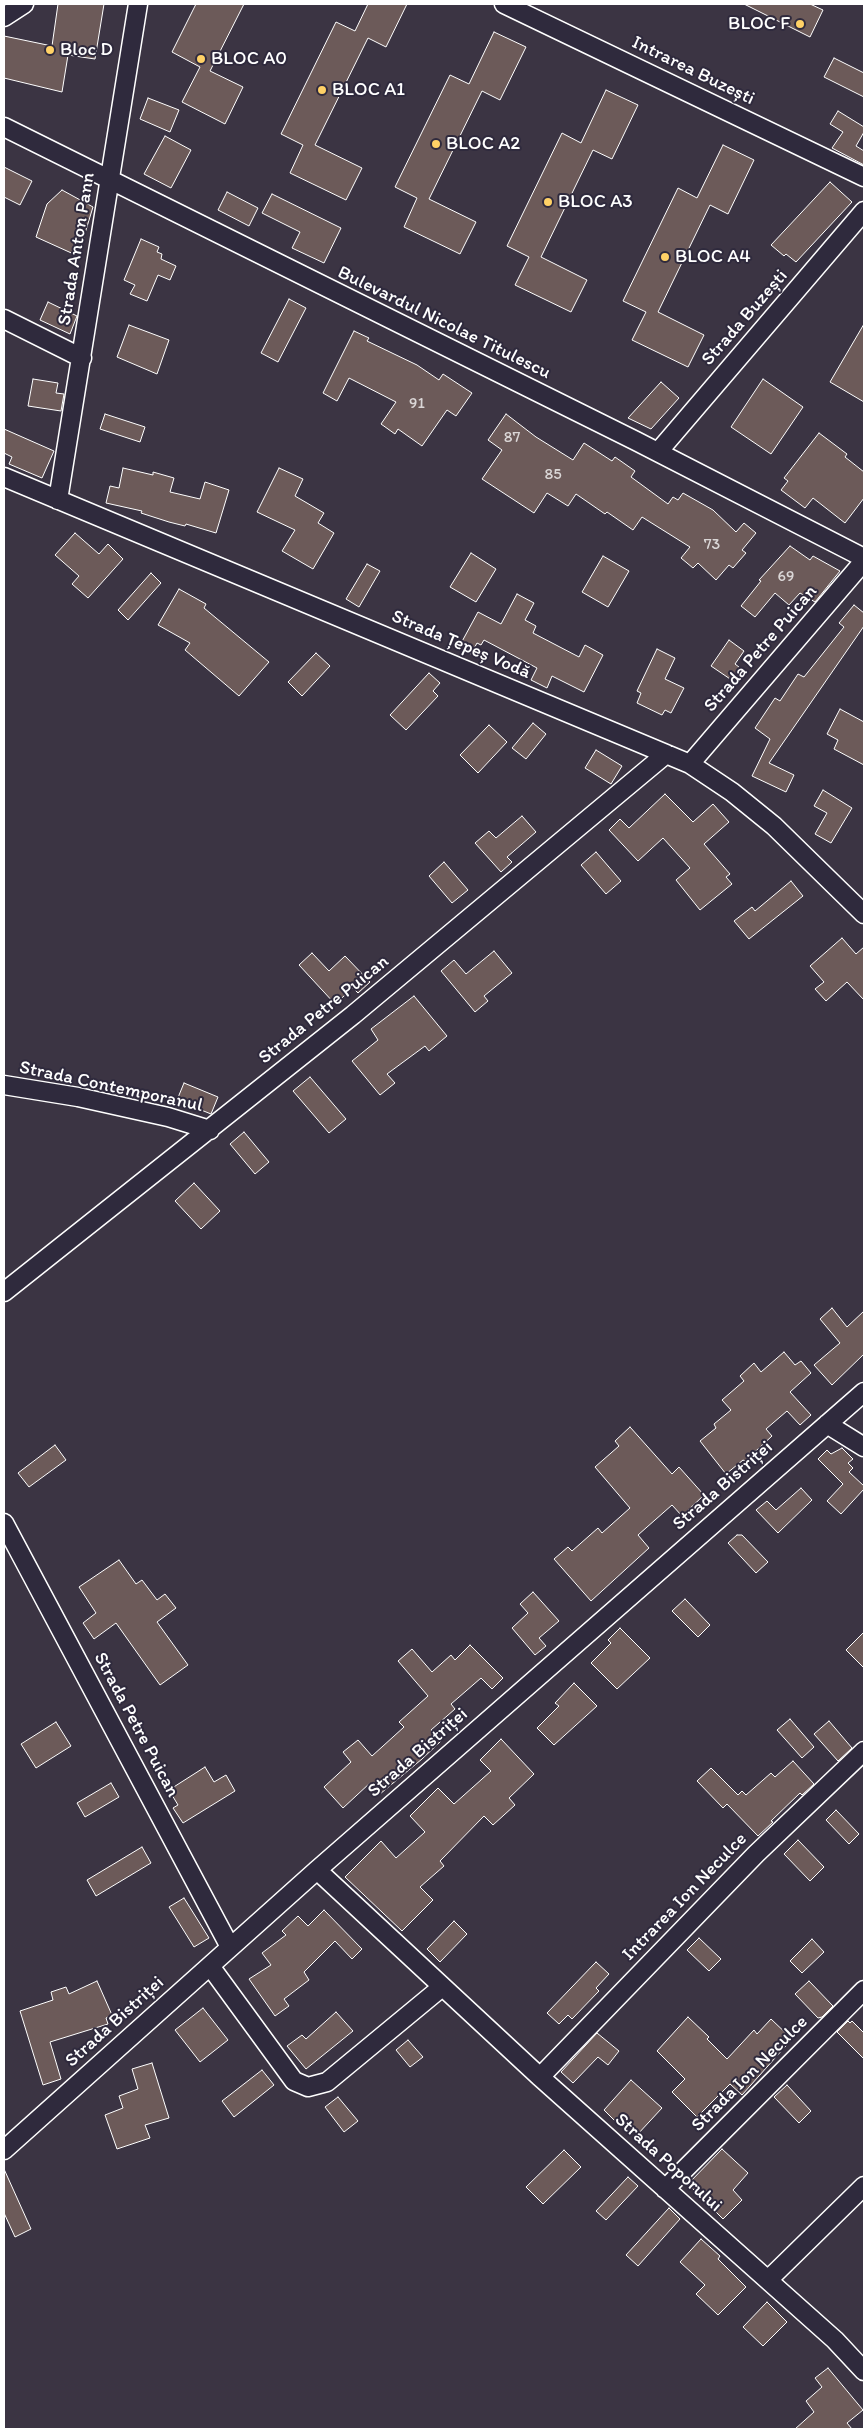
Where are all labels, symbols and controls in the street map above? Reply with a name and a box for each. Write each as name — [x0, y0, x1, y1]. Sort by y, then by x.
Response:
place label: BLOC F — [728, 13, 790, 35]
marker: BLOC F — [794, 18, 806, 30]
street label: Intrarea Buzești — [628, 31, 758, 111]
place label: Bloc D — [60, 39, 113, 61]
marker: Bloc D — [44, 44, 56, 56]
place label: BLOC A0 — [211, 48, 287, 70]
marker: BLOC A0 — [195, 53, 207, 65]
place label: BLOC A1 — [332, 79, 405, 101]
marker: BLOC A1 — [316, 84, 328, 96]
place label: BLOC A2 — [446, 133, 520, 155]
marker: BLOC A2 — [430, 138, 442, 150]
street label: Strada Anton Pann — [54, 171, 100, 327]
place label: BLOC A3 — [558, 191, 633, 213]
marker: BLOC A3 — [542, 196, 554, 208]
place label: BLOC A4 — [675, 246, 751, 268]
marker: BLOC A4 — [659, 251, 671, 263]
street label: Bulevardul Nicolae Titulescu — [334, 261, 554, 385]
street label: Strada Buzești — [697, 265, 793, 371]
house number: 91 — [409, 394, 425, 414]
house number: 87 — [504, 428, 520, 448]
house number: 85 — [544, 465, 562, 485]
house number: 73 — [704, 535, 720, 555]
house number: 69 — [778, 567, 794, 587]
street label: Strada Petre Puican — [700, 581, 822, 717]
street label: Strada Țepeș Vodă — [388, 605, 534, 685]
street label: Strada Petre Puican — [254, 951, 394, 1069]
street label: Strada Contemporanul — [17, 1056, 205, 1118]
street label: Strada Bistriței — [668, 1436, 778, 1536]
street label: Strada Petre Puican — [88, 1649, 184, 1801]
street label: Strada Bistriței — [363, 1703, 473, 1803]
street label: Intrarea Ion Neculce — [618, 1828, 752, 1966]
street label: Strada Bistriței — [61, 1972, 169, 2072]
street label: Strada Ion Neculce — [687, 2011, 813, 2137]
street label: Strada Poporului — [609, 2109, 727, 2217]

